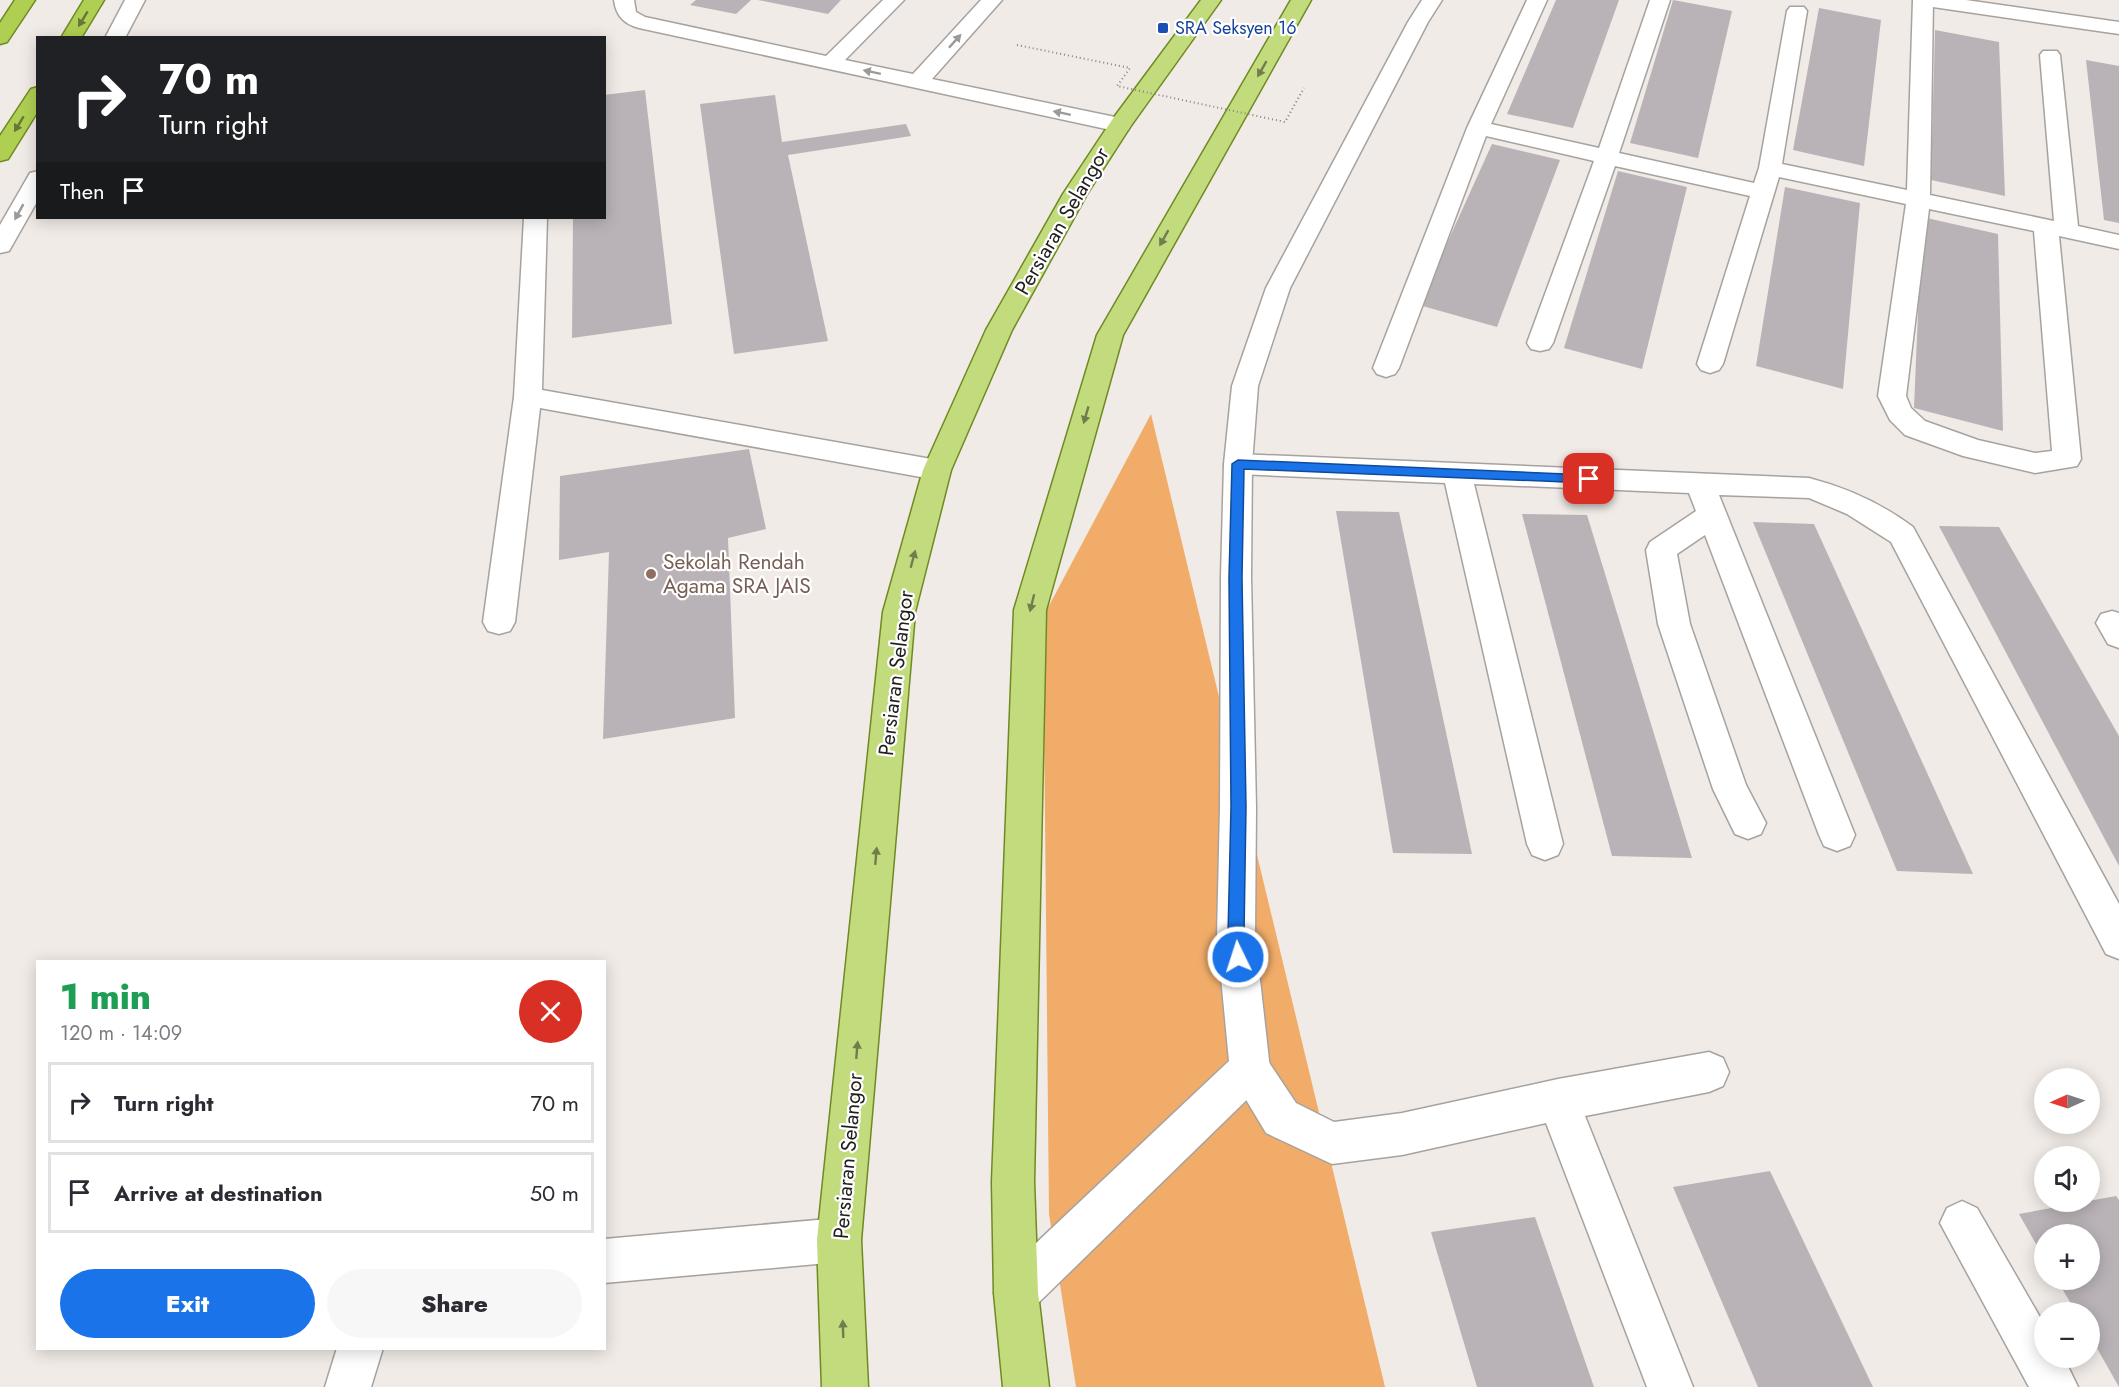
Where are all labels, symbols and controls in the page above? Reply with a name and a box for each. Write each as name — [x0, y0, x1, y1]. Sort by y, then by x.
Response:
one-way arrow — [77, 11, 88, 27]
place label: SRA Seksyen 16 — [1175, 15, 1297, 41]
marker: SRA Seksyen 16 — [1156, 21, 1170, 35]
one-way arrow — [948, 34, 961, 49]
text: 70 m — [159, 49, 259, 110]
icon: right — [60, 60, 138, 138]
one-way arrow — [1256, 61, 1267, 77]
one-way arrow — [862, 67, 881, 76]
text: Turn right — [159, 105, 267, 144]
one-way arrow — [1053, 107, 1072, 117]
one-way arrow — [13, 116, 24, 132]
street label: Persiaran Selangor — [1007, 141, 1117, 301]
icon: arrive — [117, 174, 150, 207]
text: Then — [60, 175, 105, 207]
one-way arrow — [14, 204, 24, 221]
one-way arrow — [1159, 230, 1169, 247]
one-way arrow — [1081, 406, 1090, 424]
pin — [1563, 453, 1614, 504]
icon: arrive — [1572, 462, 1605, 495]
place label: Sekolah Rendah Agama SRA JAIS — [663, 547, 811, 601]
one-way arrow — [909, 550, 918, 568]
marker: Sekolah Rendah Agama SRA JAIS — [644, 567, 658, 581]
street label: Persiaran Selangor — [871, 588, 921, 757]
one-way arrow — [1027, 593, 1037, 612]
one-way arrow — [871, 847, 881, 866]
position arrow — [1206, 925, 1270, 989]
text: 1 min — [60, 970, 151, 1022]
button: close — [519, 980, 582, 1043]
text: 120 m · 14:09 — [60, 1019, 182, 1048]
one-way arrow — [852, 1041, 862, 1060]
north arrow — [2034, 1068, 2100, 1134]
map controls — [2034, 1068, 2100, 1368]
street label: Persiaran Selangor — [826, 1071, 870, 1240]
icon: right — [63, 1086, 96, 1119]
text: Turn right — [114, 1087, 214, 1119]
text: 70 m — [530, 1087, 579, 1119]
button: sound — [2034, 1146, 2100, 1212]
icon: arrive — [63, 1176, 96, 1209]
text: Arrive at destination — [114, 1177, 323, 1209]
text: 50 m — [530, 1177, 579, 1209]
button: + — [2034, 1224, 2100, 1290]
button: Exit — [60, 1269, 315, 1338]
button: Share — [327, 1269, 582, 1338]
button: − — [2034, 1302, 2100, 1368]
one-way arrow — [838, 1319, 847, 1338]

